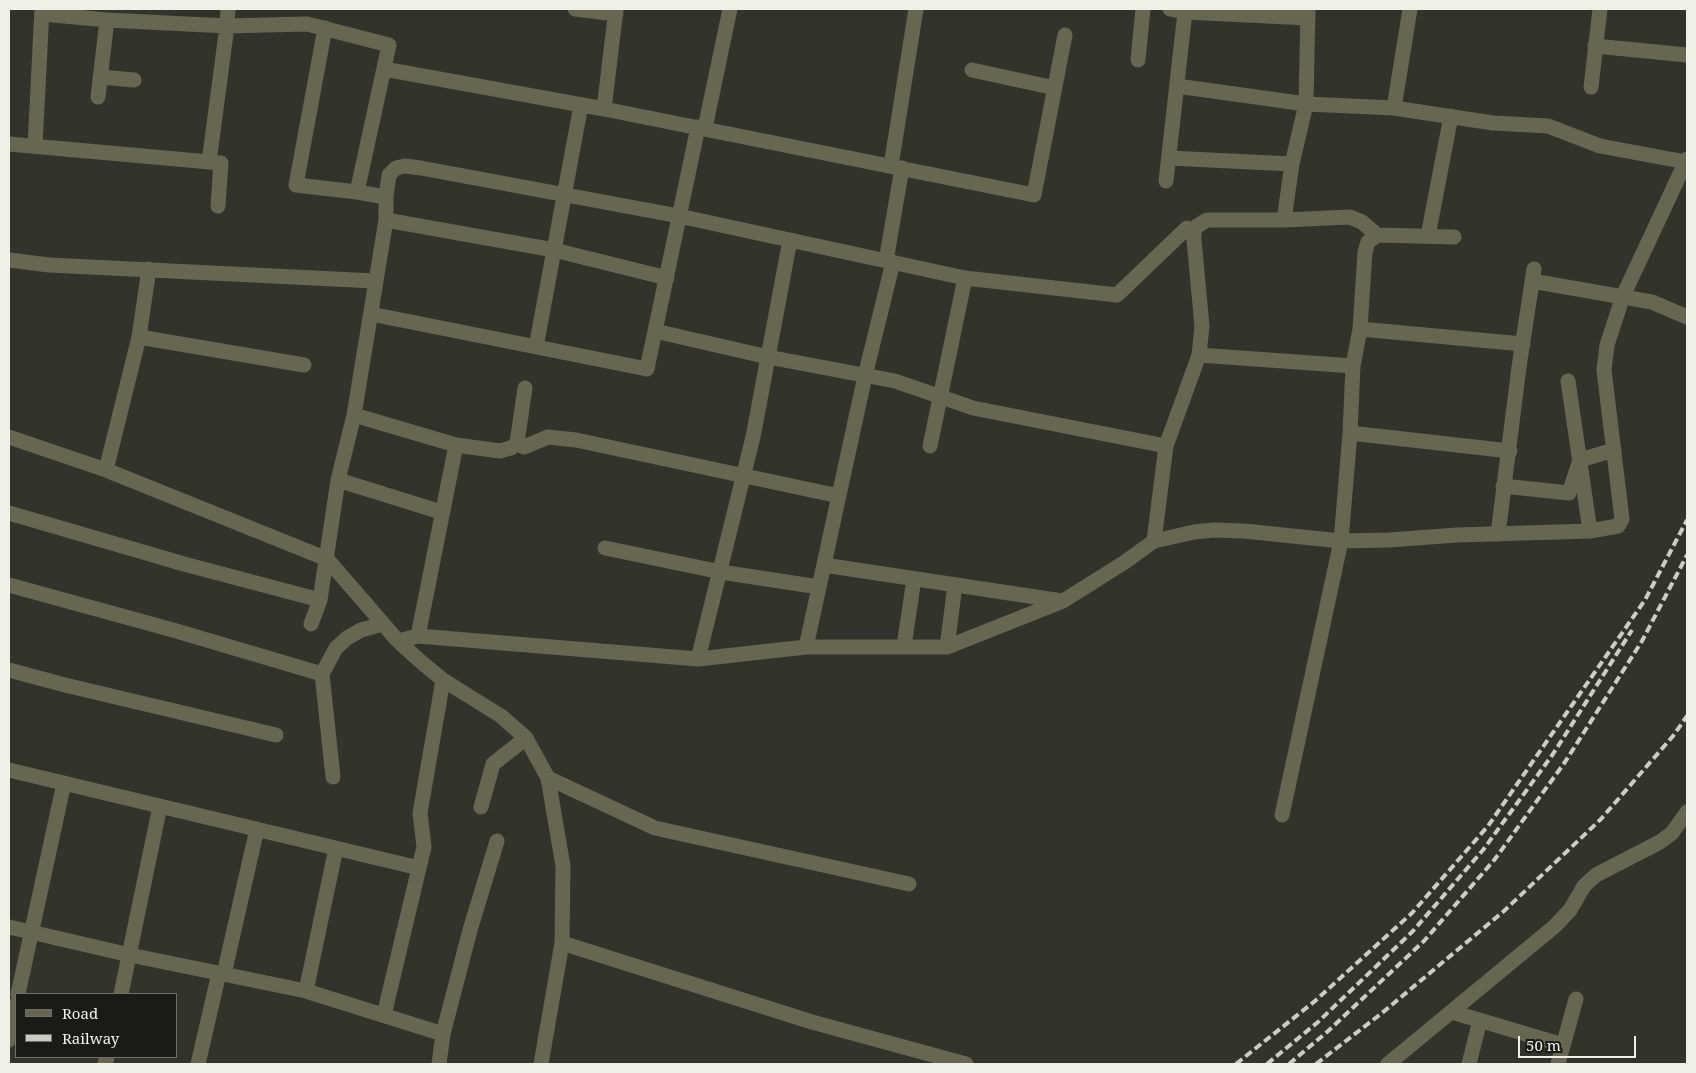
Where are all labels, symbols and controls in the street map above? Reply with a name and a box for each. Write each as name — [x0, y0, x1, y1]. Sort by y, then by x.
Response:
legend — [15, 993, 178, 1058]
text: Road — [62, 1003, 98, 1023]
scale bar — [1521, 1026, 1638, 1058]
text: Railway — [62, 1028, 119, 1048]
text: 50 m — [1526, 1035, 1561, 1055]

